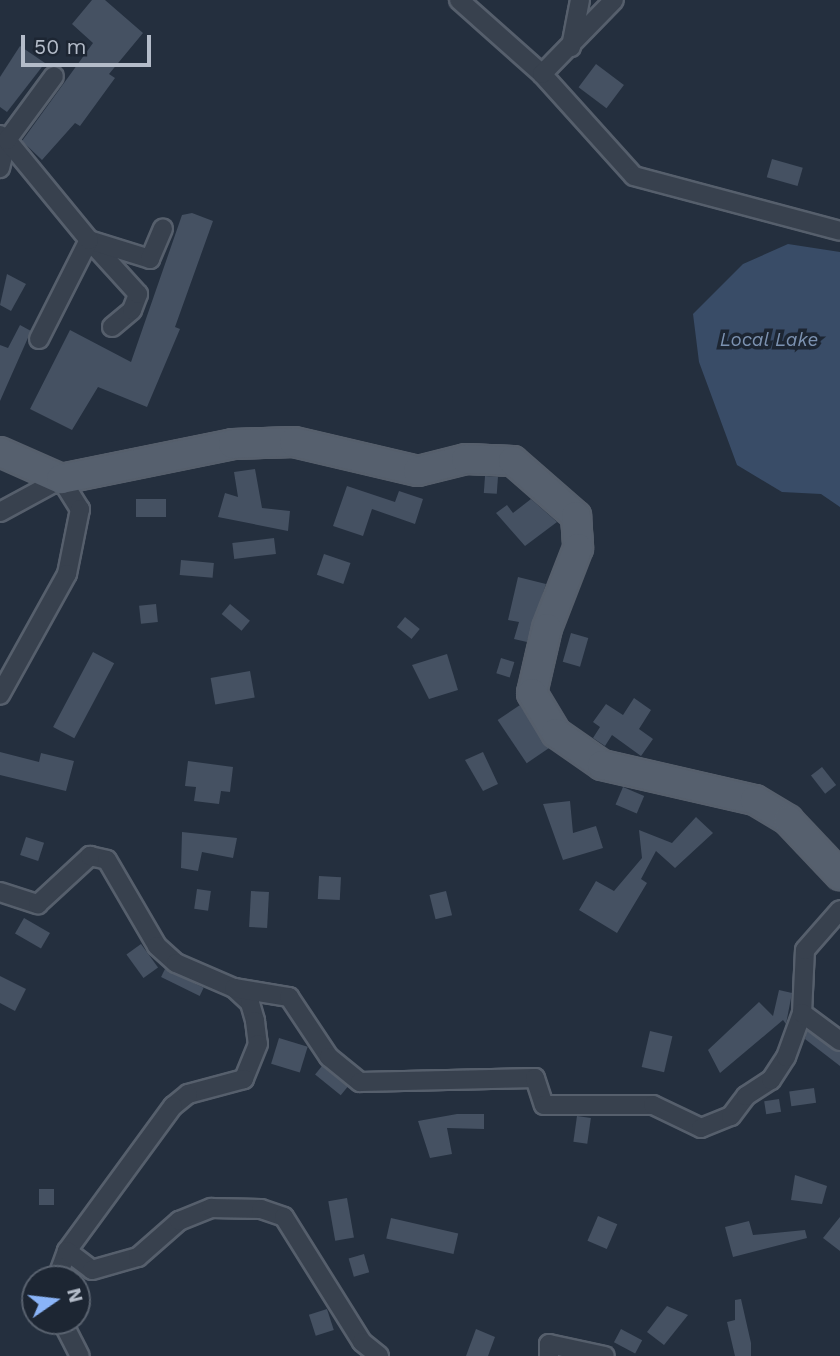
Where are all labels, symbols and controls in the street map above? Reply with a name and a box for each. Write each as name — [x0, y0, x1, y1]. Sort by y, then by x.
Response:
scale bar — [24, 21, 154, 65]
text: 50 m — [34, 34, 86, 59]
water label: Local Lake — [719, 329, 819, 351]
north arrow — [21, 1265, 91, 1335]
text: N — [62, 1286, 88, 1305]

